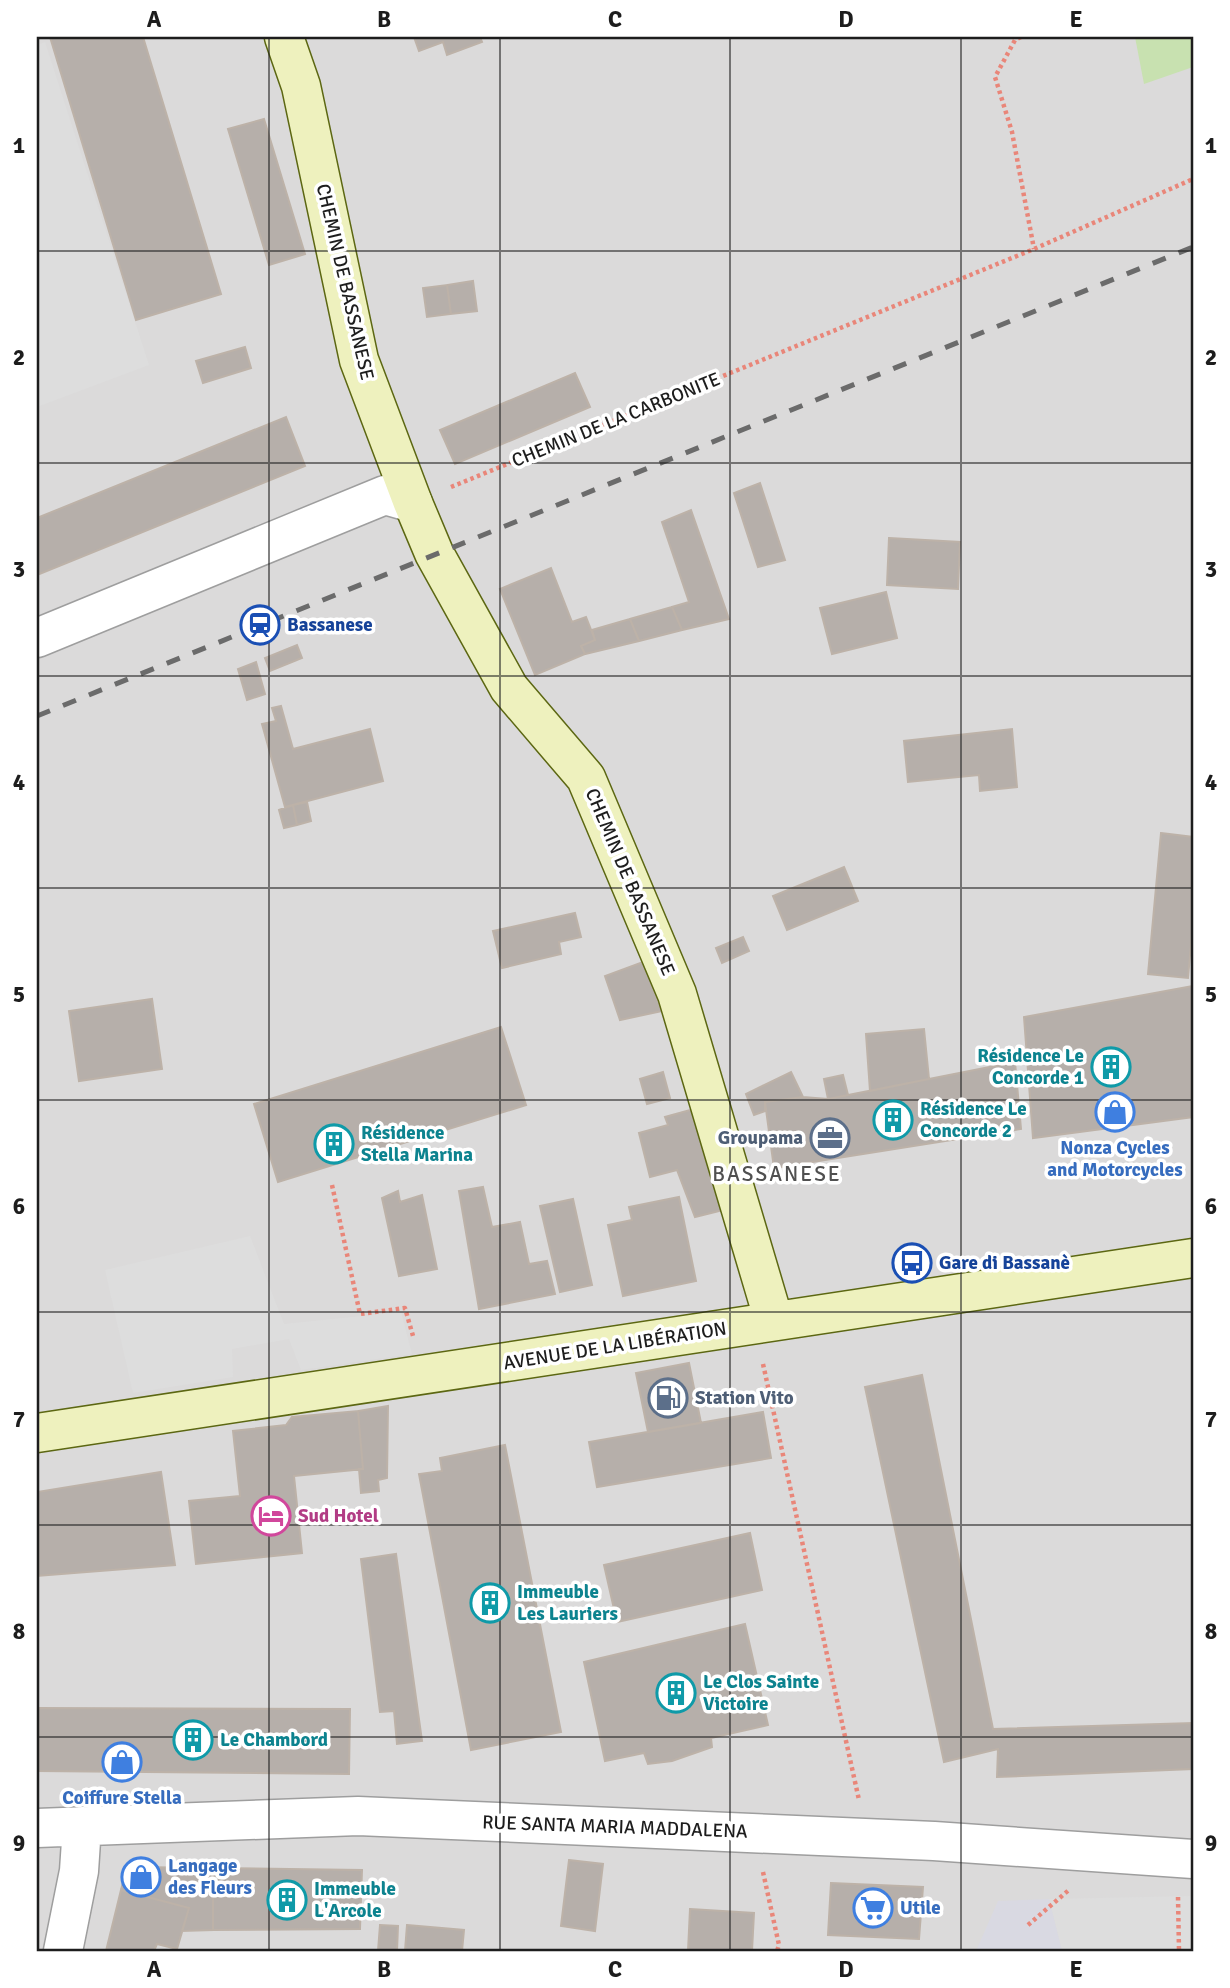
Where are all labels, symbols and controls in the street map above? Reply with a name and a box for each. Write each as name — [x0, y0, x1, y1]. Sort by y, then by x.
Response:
text: A — [147, 5, 162, 34]
text: B — [377, 5, 391, 34]
text: C — [608, 5, 622, 34]
text: D — [838, 5, 854, 34]
text: E — [1069, 5, 1083, 34]
text: 1 — [13, 131, 25, 160]
text: 1 — [1205, 131, 1217, 160]
street label: CHEMIN DE BASSANESE — [311, 181, 379, 383]
text: 2 — [13, 343, 25, 372]
text: 2 — [1205, 343, 1217, 372]
street label: CHEMIN DE LA CARBONITE — [508, 367, 724, 473]
text: 3 — [13, 555, 25, 584]
text: 3 — [1205, 555, 1217, 584]
station icon: Bassanese — [239, 604, 281, 646]
place label: Bassanese — [287, 613, 373, 637]
text: 4 — [13, 768, 25, 797]
text: 4 — [1205, 768, 1217, 797]
street label: CHEMIN DE BASSANESE — [580, 785, 680, 979]
text: 5 — [13, 980, 25, 1009]
text: 5 — [1205, 980, 1217, 1009]
place label: Résidence Le Concorde 1 — [977, 1044, 1084, 1090]
building icon: Résidence Le Concorde 1 — [1090, 1046, 1132, 1088]
shop icon: Nonza Cycles and Motorcycles — [1094, 1091, 1136, 1133]
place label: Résidence Le Concorde 2 — [920, 1097, 1027, 1143]
building icon: Résidence Le Concorde 2 — [872, 1099, 914, 1141]
office icon: Groupama — [809, 1117, 851, 1159]
place label: Résidence Stella Marina — [361, 1121, 473, 1167]
building icon: Résidence Stella Marina — [313, 1123, 355, 1165]
place label: Groupama — [718, 1126, 803, 1150]
place label: Nonza Cycles and Motorcycles — [1047, 1136, 1183, 1182]
district label: BASSANESE — [712, 1161, 842, 1187]
text: 6 — [13, 1192, 25, 1221]
text: 6 — [1205, 1192, 1217, 1221]
bus stop icon: Gare di Bassanè — [891, 1242, 933, 1284]
place label: Gare di Bassanè — [939, 1251, 1070, 1275]
street label: AVENUE DE LA LIBÉRATION — [502, 1317, 728, 1375]
fuel station icon: Station Vito — [647, 1377, 689, 1419]
place label: Station Vito — [695, 1386, 794, 1410]
text: 7 — [13, 1405, 25, 1434]
text: 7 — [1205, 1405, 1217, 1434]
hotel icon: Sud Hotel — [250, 1495, 292, 1537]
place label: Sud Hotel — [298, 1504, 379, 1528]
place label: Immeuble Les Lauriers — [517, 1580, 618, 1626]
building icon: Immeuble Les Lauriers — [469, 1582, 511, 1624]
text: 8 — [13, 1617, 25, 1646]
text: 8 — [1205, 1617, 1217, 1646]
place label: Le Clos Sainte Victoire — [703, 1670, 819, 1716]
building icon: Le Clos Sainte Victoire — [655, 1672, 697, 1714]
building icon: Le Chambord — [172, 1719, 214, 1761]
place label: Le Chambord — [220, 1728, 328, 1752]
shop icon: Coiffure Stella — [101, 1741, 143, 1783]
place label: Coiffure Stella — [62, 1786, 182, 1810]
street label: RUE SANTA MARIA MADDALENA — [482, 1810, 748, 1844]
text: 9 — [13, 1829, 25, 1858]
text: 9 — [1205, 1829, 1217, 1858]
place label: Langage des Fleurs — [168, 1854, 252, 1900]
shop icon: Langage des Fleurs — [120, 1856, 162, 1898]
place label: Immeuble L'Arcole — [314, 1877, 396, 1923]
building icon: Immeuble L'Arcole — [266, 1879, 308, 1921]
supermarket icon: Utile — [852, 1887, 894, 1929]
place label: Utile — [900, 1896, 941, 1920]
text: A — [147, 1955, 162, 1984]
text: B — [377, 1955, 391, 1984]
text: C — [608, 1955, 622, 1984]
text: D — [838, 1955, 854, 1984]
text: E — [1069, 1955, 1083, 1984]

